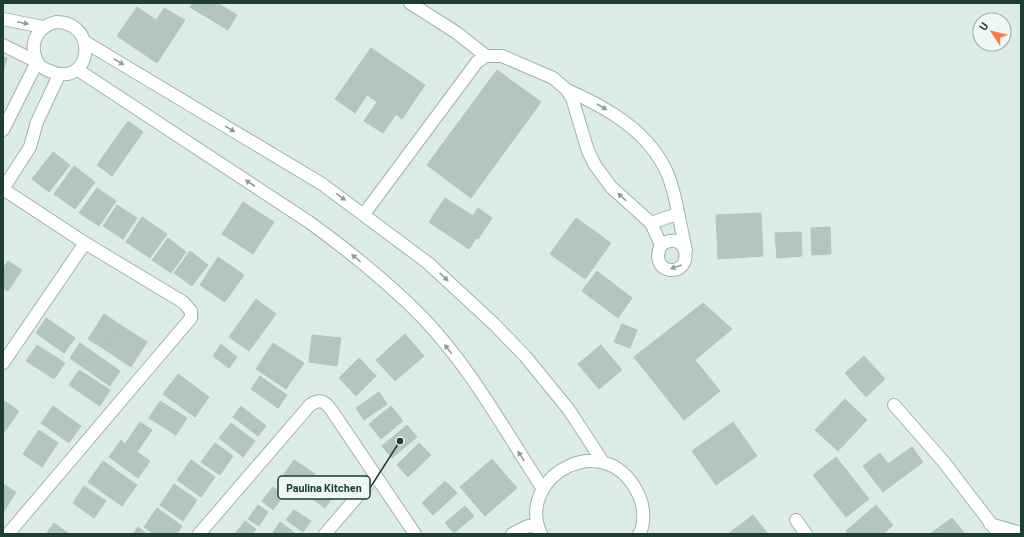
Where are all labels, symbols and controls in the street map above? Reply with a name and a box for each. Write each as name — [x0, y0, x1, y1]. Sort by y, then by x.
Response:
north arrow — [972, 12, 1012, 52]
text: U — [976, 19, 991, 33]
one-way arrow — [17, 20, 29, 26]
one-way arrow — [113, 59, 125, 66]
one-way arrow — [597, 103, 607, 111]
one-way arrow — [225, 125, 235, 133]
one-way arrow — [245, 179, 255, 187]
one-way arrow — [617, 192, 627, 202]
one-way arrow — [335, 193, 346, 202]
one-way arrow — [351, 253, 361, 262]
one-way arrow — [670, 264, 682, 270]
one-way arrow — [439, 272, 449, 281]
one-way arrow — [444, 343, 453, 354]
one-way arrow — [518, 450, 525, 462]
callout: Paulina Kitchen — [278, 476, 370, 499]
text: Paulina Kitchen — [286, 481, 362, 494]

